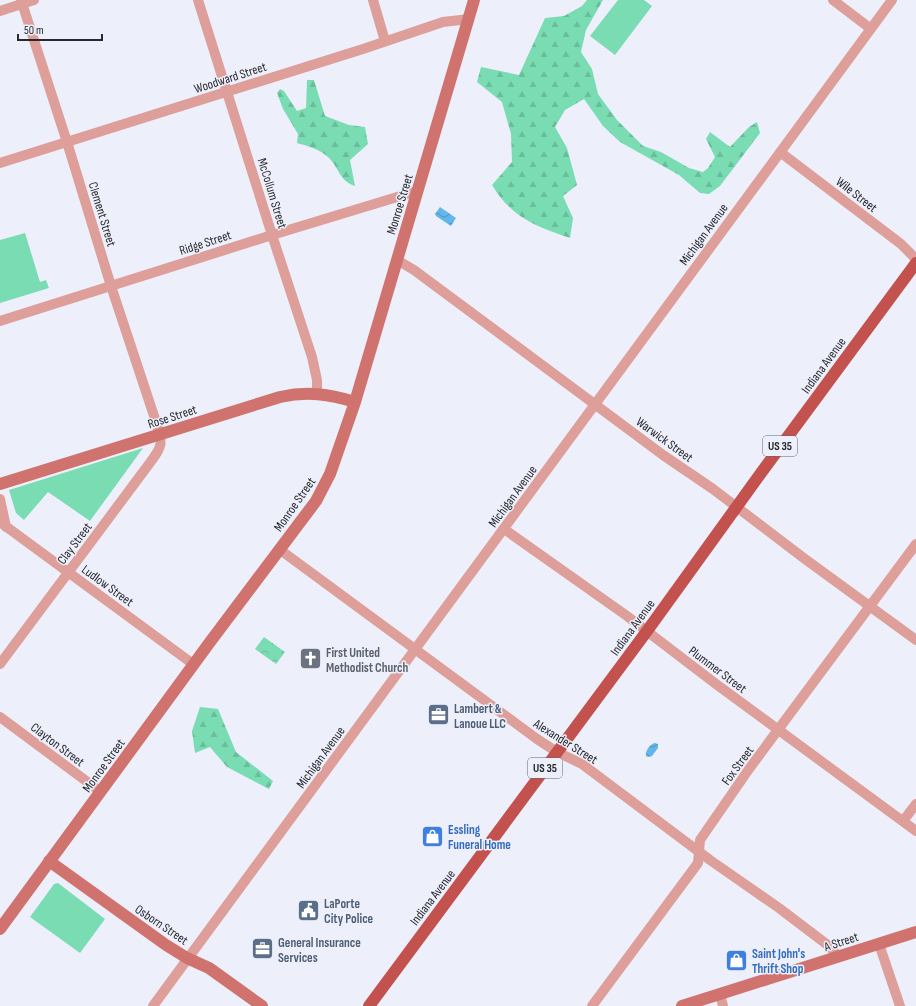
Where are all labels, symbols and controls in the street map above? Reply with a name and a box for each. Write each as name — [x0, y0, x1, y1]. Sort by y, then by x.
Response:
scale bar — [18, 16, 102, 42]
text: 50 m — [24, 23, 44, 38]
street label: Woodward Street — [192, 59, 268, 97]
street label: McCollum Street — [254, 156, 290, 230]
street label: Monroe Street — [383, 172, 417, 236]
street label: Wile Street — [833, 174, 880, 216]
street label: Clement Street — [85, 180, 119, 249]
street label: Michigan Avenue — [676, 200, 732, 269]
street label: Ridge Street — [177, 227, 233, 259]
street label: Indiana Avenue — [798, 334, 850, 397]
street label: Rose Street — [146, 402, 199, 432]
street label: Warwick Street — [633, 414, 696, 466]
road number: US 35 — [763, 436, 797, 456]
street label: Michigan Avenue — [485, 462, 541, 531]
street label: Monroe Street — [270, 474, 319, 535]
street label: Clay Street — [54, 520, 96, 568]
street label: Ludlow Street — [78, 562, 136, 610]
street label: Indiana Avenue — [607, 596, 659, 659]
street label: Plummer Street — [685, 643, 750, 697]
place label: First United Methodist Church — [326, 645, 409, 676]
church icon: First United Methodist Church — [298, 646, 324, 672]
place label: Lambert & Lanoue LLC — [454, 701, 506, 732]
office icon: Lambert & Lanoue LLC — [426, 702, 452, 728]
street label: Alexander Street — [530, 715, 600, 768]
street label: Clayton Street — [27, 719, 87, 770]
street label: Michigan Avenue — [293, 723, 349, 792]
street label: Monroe Street — [79, 736, 129, 796]
street label: Fox Street — [718, 743, 757, 788]
road number: US 35 — [528, 758, 562, 778]
place label: Essling Funeral Home — [448, 822, 511, 853]
shop icon: Essling Funeral Home — [419, 823, 445, 849]
street label: Indiana Avenue — [407, 867, 459, 929]
place label: LaPorte City Police — [324, 896, 374, 927]
public building icon: LaPorte City Police — [296, 897, 322, 923]
street label: Osborn Street — [132, 901, 191, 948]
street label: A Street — [821, 929, 860, 955]
place label: General Insurance Services — [278, 935, 361, 966]
office icon: General Insurance Services — [249, 936, 275, 962]
place label: Saint John's Thrift Shop — [752, 946, 805, 977]
shop icon: Saint John's Thrift Shop — [723, 947, 749, 973]

